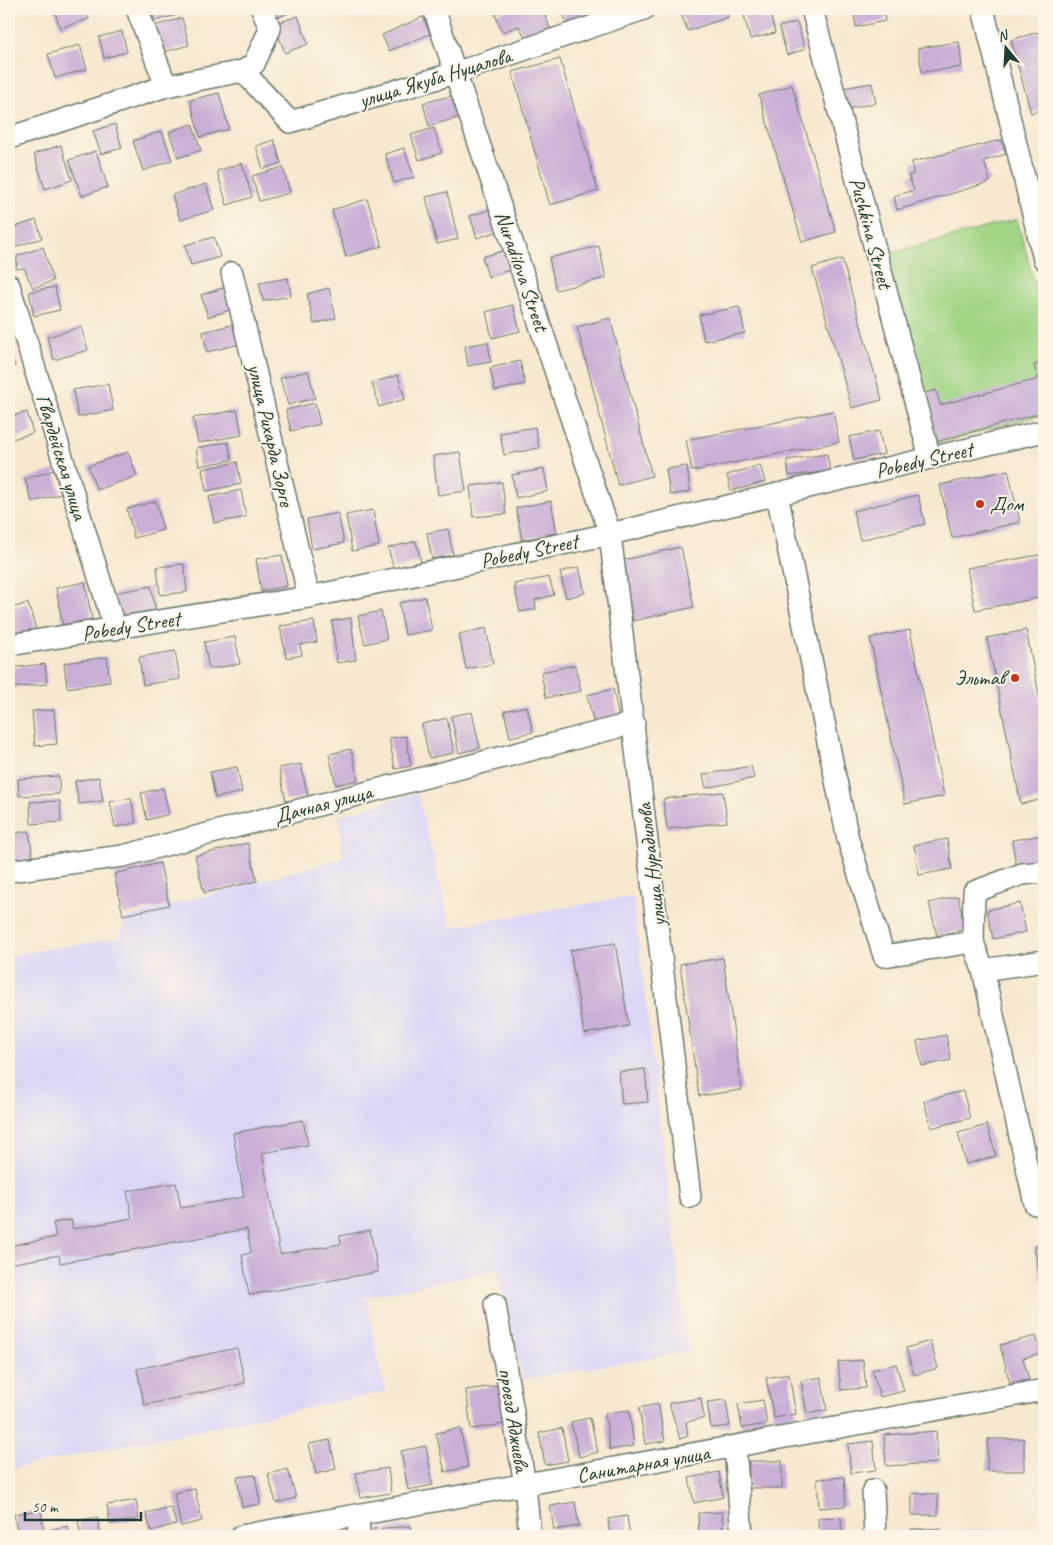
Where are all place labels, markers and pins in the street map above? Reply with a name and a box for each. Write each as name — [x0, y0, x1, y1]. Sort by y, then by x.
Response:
place label: Дом — [990, 491, 1025, 517]
marker: Дом — [974, 498, 986, 510]
place label: Эльтав — [954, 665, 1010, 691]
marker: Эльтав — [1009, 672, 1021, 684]

